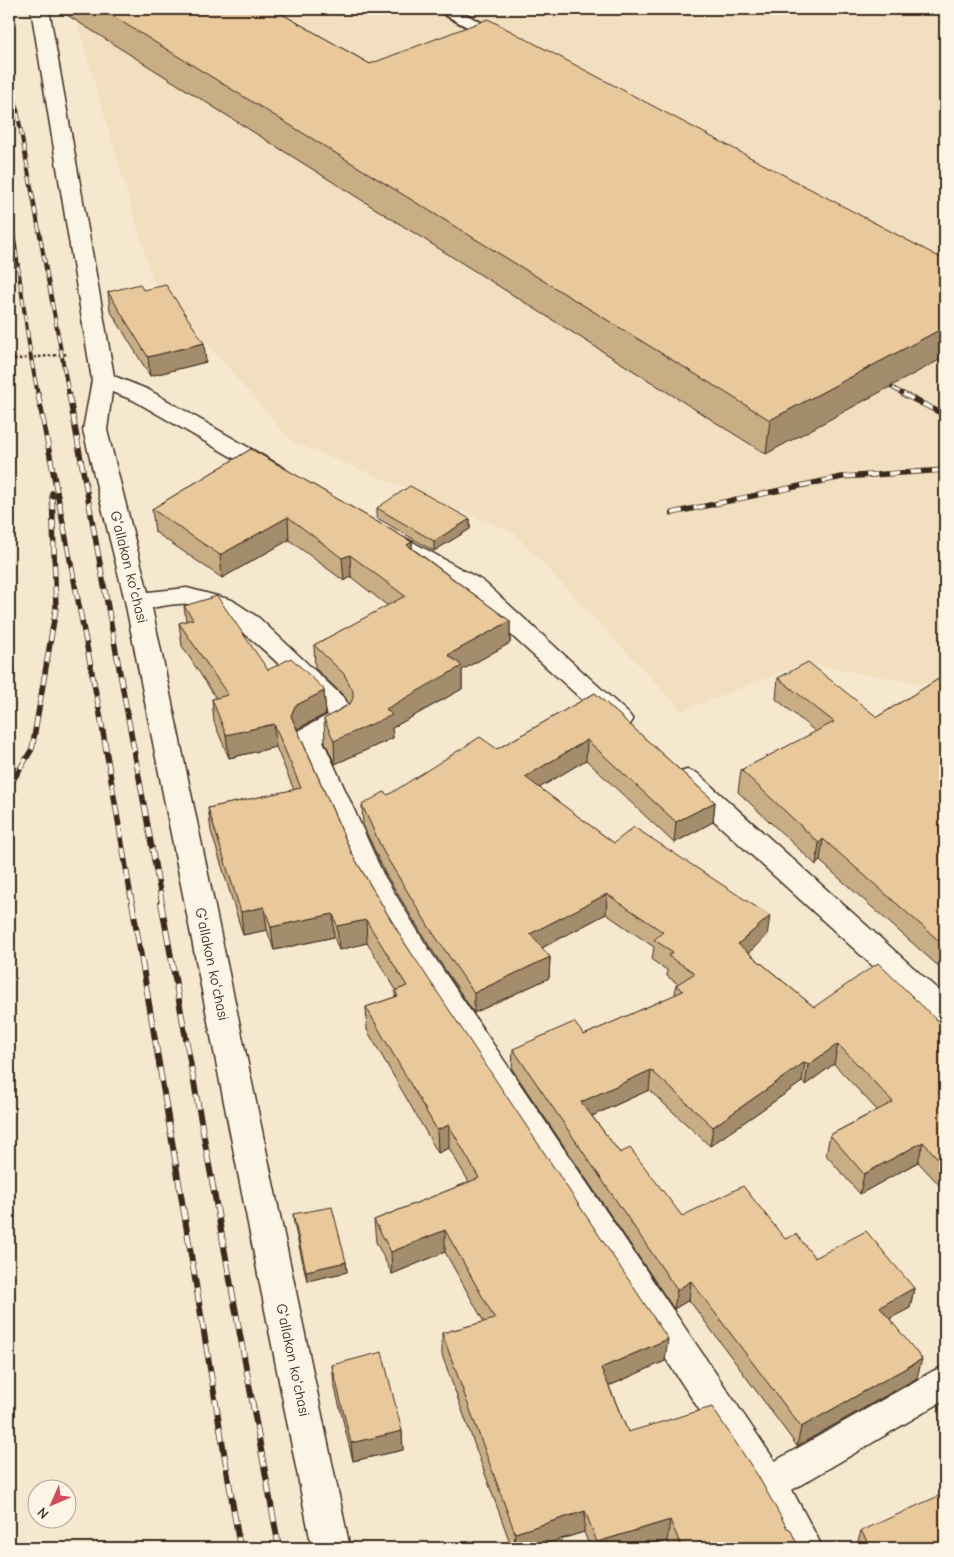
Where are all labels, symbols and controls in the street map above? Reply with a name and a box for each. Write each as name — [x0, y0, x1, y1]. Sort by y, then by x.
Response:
street label: Gʻallakon koʻchasi — [106, 509, 152, 625]
street label: Gʻallakon koʻchasi — [191, 906, 233, 1022]
street label: Gʻallakon koʻchasi — [272, 1302, 314, 1418]
north arrow — [28, 1480, 78, 1530]
text: N — [34, 1504, 52, 1522]

